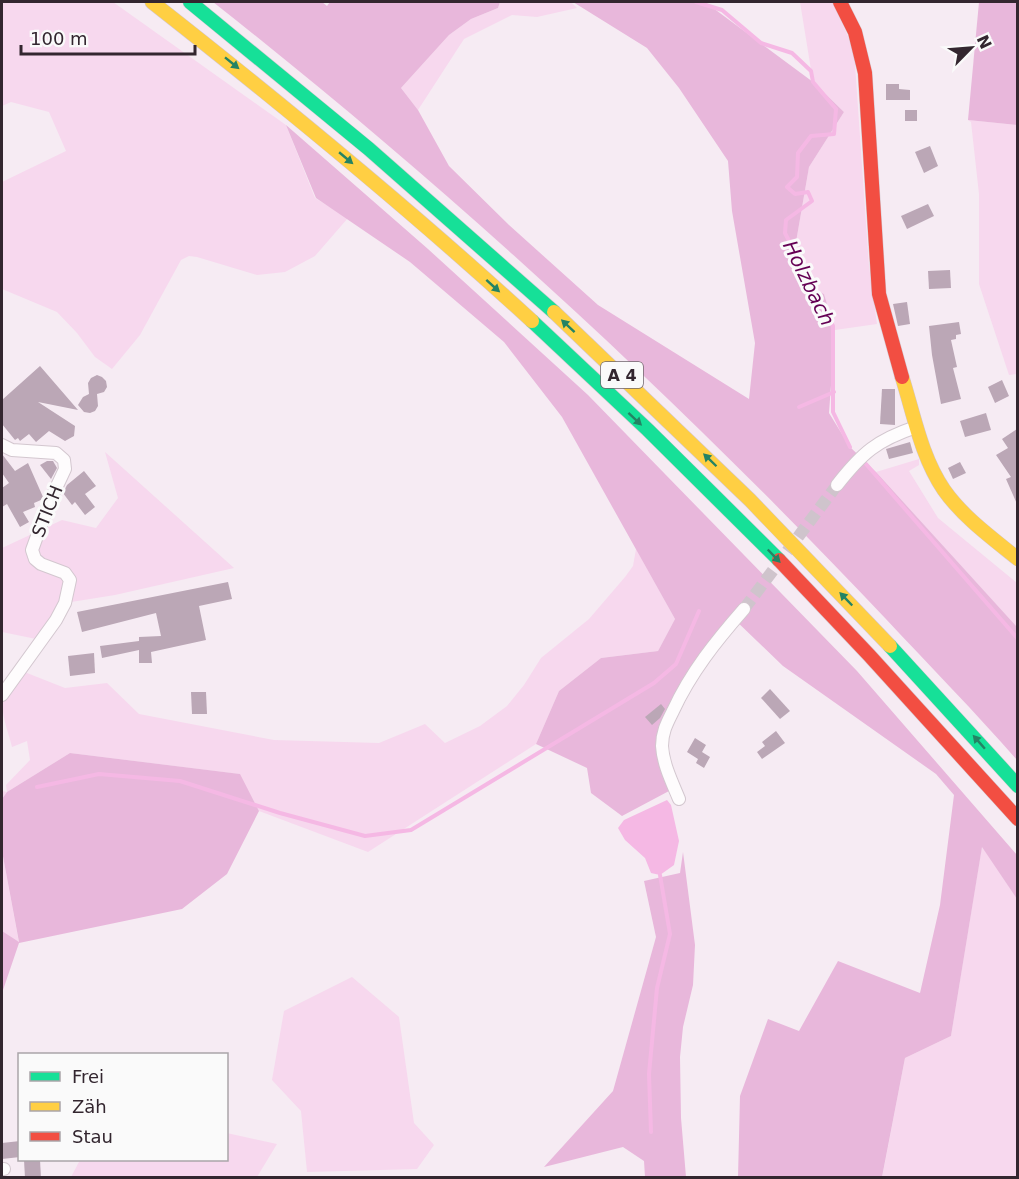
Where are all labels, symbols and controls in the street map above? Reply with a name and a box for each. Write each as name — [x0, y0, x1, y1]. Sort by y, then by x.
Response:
scale bar — [21, 18, 195, 56]
north arrow — [941, 18, 1001, 78]
text: 100 m — [30, 28, 88, 49]
text: N — [973, 32, 996, 52]
one-way arrow — [224, 57, 239, 69]
one-way arrow — [338, 151, 354, 164]
water label: Holzbach — [778, 236, 840, 330]
one-way arrow — [485, 279, 500, 293]
one-way arrow — [562, 319, 576, 333]
road number: A 4 — [601, 362, 643, 388]
one-way arrow — [628, 412, 643, 426]
one-way arrow — [702, 453, 717, 467]
street label: STICH — [27, 482, 67, 540]
one-way arrow — [767, 548, 781, 563]
one-way arrow — [840, 592, 853, 607]
one-way arrow — [973, 735, 986, 750]
legend — [18, 1053, 228, 1161]
text: Frei — [72, 1066, 104, 1087]
text: Zäh — [72, 1096, 107, 1117]
text: Stau — [72, 1126, 113, 1147]

